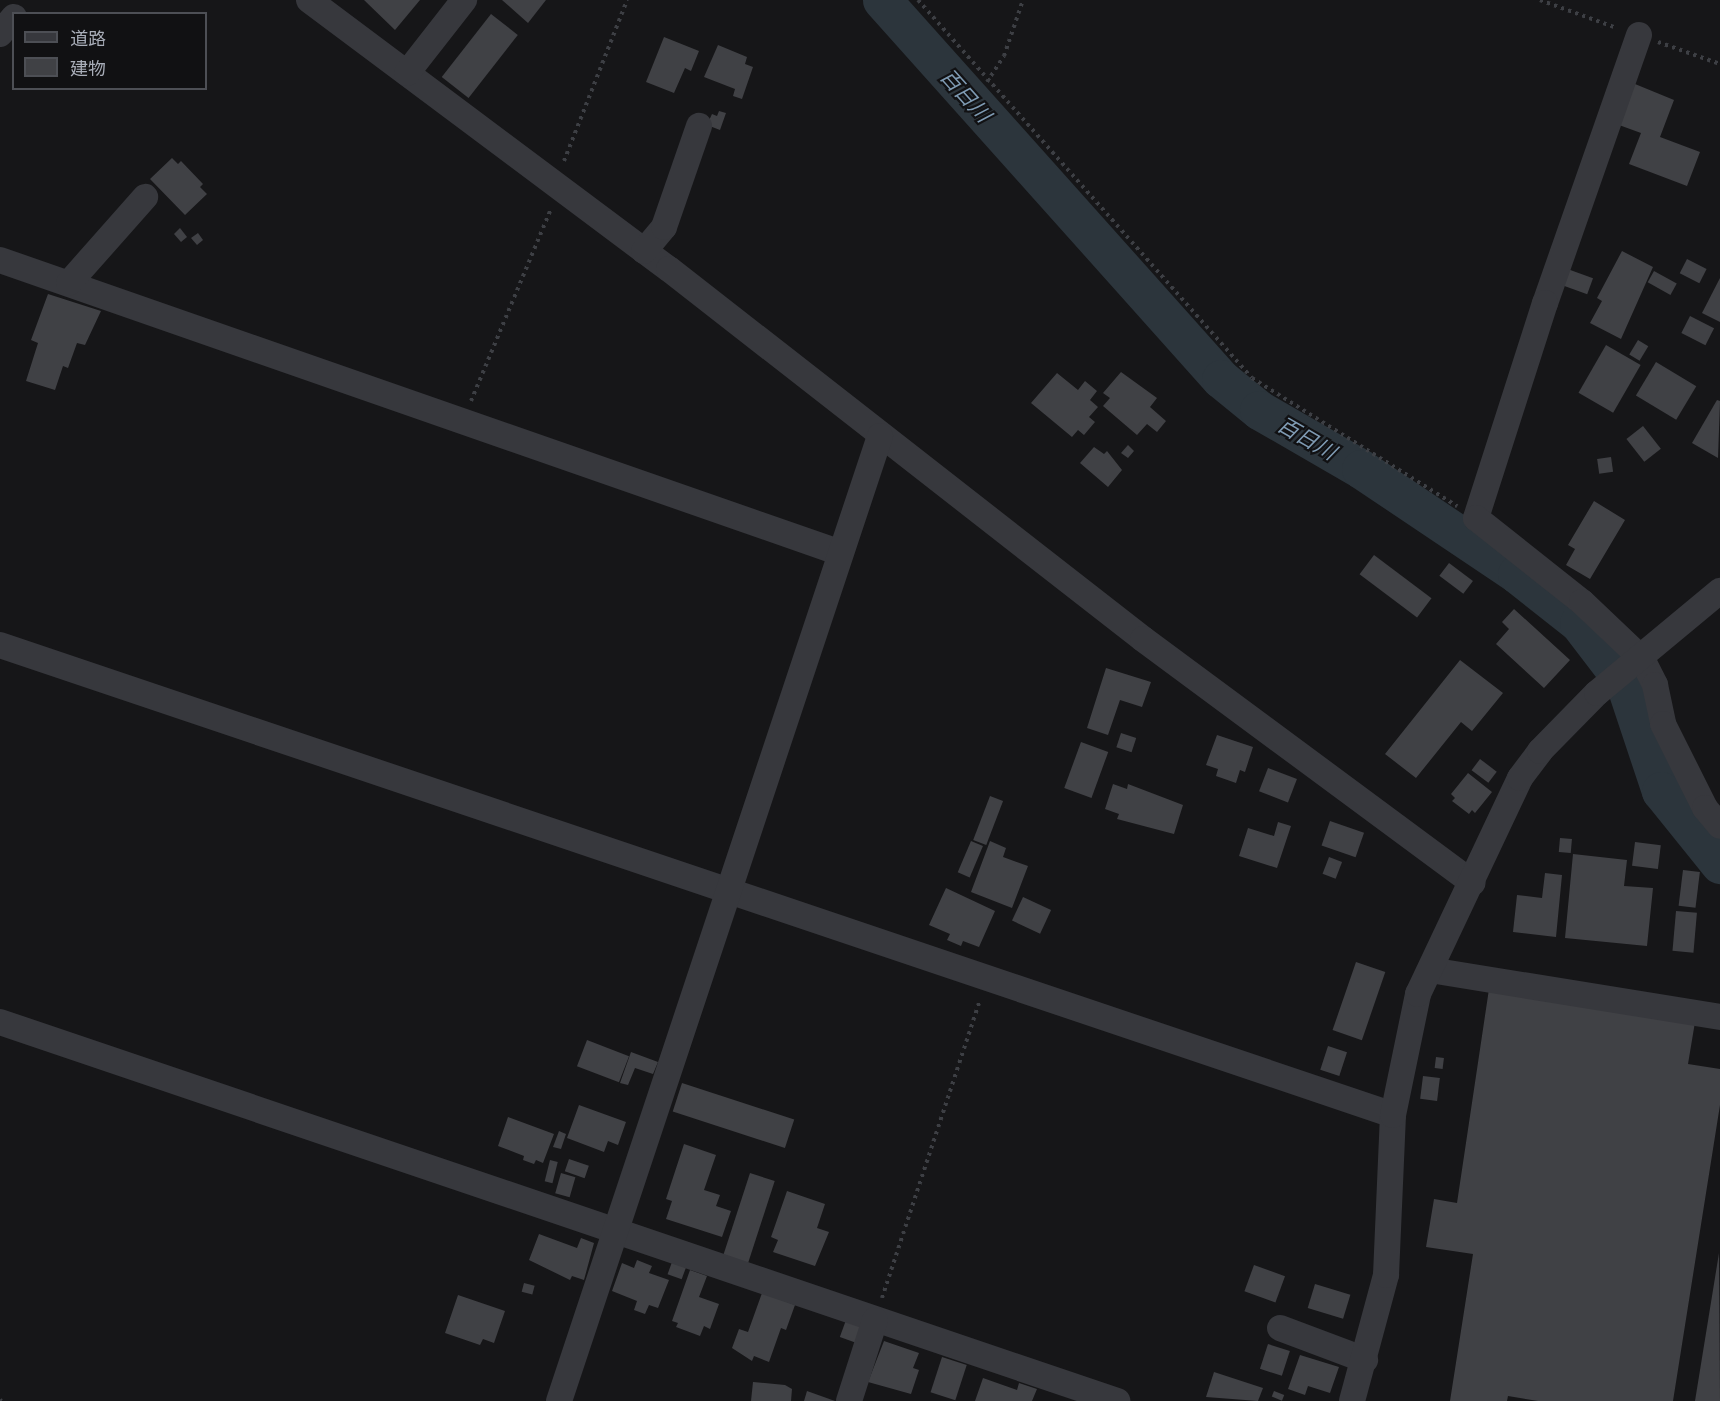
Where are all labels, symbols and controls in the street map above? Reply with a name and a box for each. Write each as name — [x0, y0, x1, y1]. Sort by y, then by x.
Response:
legend — [12, 12, 207, 90]
text: 道路 — [70, 27, 106, 49]
text: 建物 — [70, 57, 106, 79]
water label: 百日川 — [936, 63, 996, 127]
water label: 百日川 — [1273, 411, 1341, 465]

